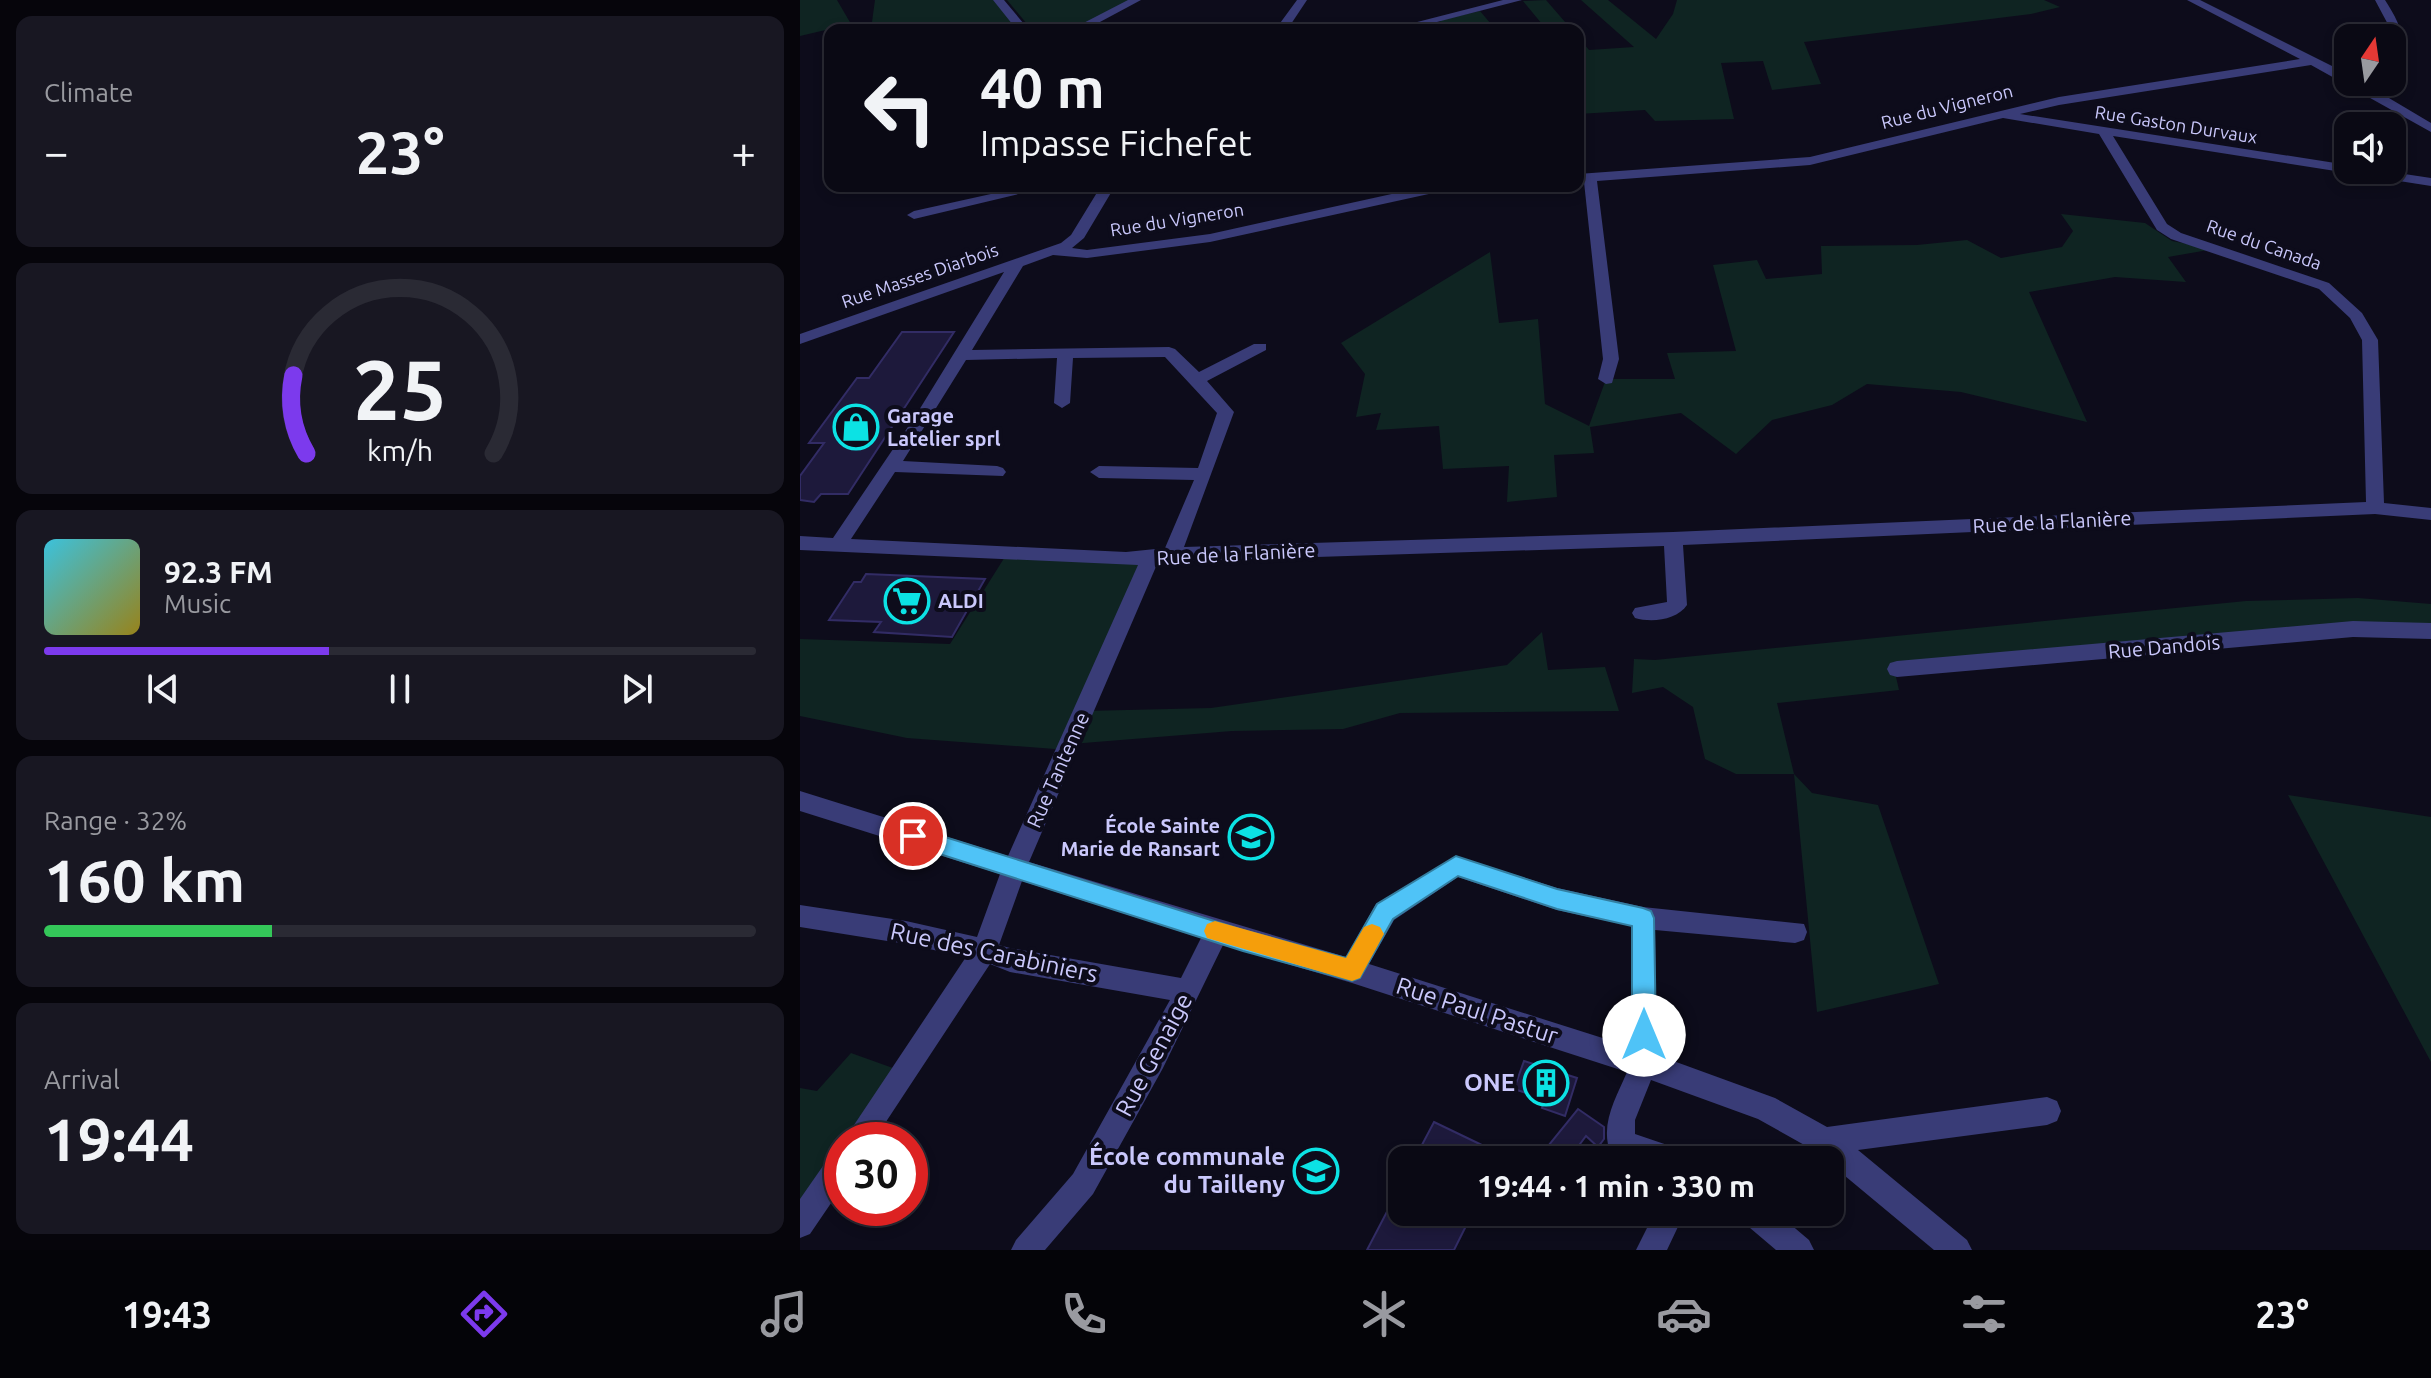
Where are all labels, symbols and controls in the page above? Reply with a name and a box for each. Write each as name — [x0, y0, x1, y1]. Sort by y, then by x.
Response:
north arrow — [2334, 24, 2406, 96]
map controls — [2334, 24, 2406, 184]
icon: left — [848, 56, 952, 160]
text: 40 m — [980, 56, 1105, 119]
text: Climate — [44, 78, 133, 107]
street label: Rue du Vigneron — [1879, 80, 2015, 132]
street label: Rue Gaston Durvaux — [2094, 101, 2259, 147]
button: sound — [2334, 112, 2406, 184]
text: 23° — [356, 118, 444, 185]
text: Impasse Fichefet — [980, 122, 1252, 163]
text: − — [44, 127, 69, 176]
text: + — [731, 127, 756, 176]
street label: Rue du Vigneron — [1109, 199, 1245, 239]
street label: Rue du Canada — [2204, 215, 2324, 273]
street label: Rue Masses Diarbois — [839, 239, 1001, 311]
text: 25 — [353, 342, 447, 436]
shop icon: Garage Latelier sprl — [832, 403, 880, 451]
place label: Garage Latelier sprl — [887, 404, 1001, 450]
text: km/h — [367, 434, 433, 466]
street label: Rue de la Flanière — [1972, 506, 2132, 537]
street label: Rue de la Flanière — [1156, 538, 1316, 569]
text: 92.3 FM — [164, 555, 273, 589]
supermarket icon: ALDI — [883, 577, 931, 625]
text: Music — [164, 589, 231, 618]
place label: ALDI — [938, 589, 984, 612]
street label: Rue Dandois — [2107, 630, 2221, 663]
icon: previous — [141, 667, 185, 711]
icon: pause — [378, 667, 422, 711]
icon: next — [615, 667, 659, 711]
street label: Rue Tantenne — [1022, 708, 1093, 831]
pin — [879, 802, 947, 870]
text: Range · 32% — [44, 806, 187, 835]
place label: École Sainte Marie de Ransart — [1061, 813, 1220, 860]
school or university icon: École Sainte Marie de Ransart — [1227, 813, 1275, 861]
icon: arrive — [891, 814, 935, 858]
text: 160 km — [44, 846, 245, 913]
street label: Rue des Carabiniers — [888, 917, 1100, 988]
street label: Rue Paul Pastur — [1393, 972, 1561, 1049]
street label: Rue Genaige — [1110, 989, 1197, 1121]
position arrow — [1602, 993, 1686, 1077]
building icon: ONE — [1522, 1059, 1570, 1107]
text: Arrival — [44, 1065, 120, 1094]
place label: ONE — [1464, 1069, 1515, 1096]
text: 19:44 — [44, 1105, 194, 1172]
speed limit sign: 30 — [824, 1122, 928, 1226]
place label: École communale du Tailleny — [1089, 1141, 1285, 1198]
school or university icon: École communale du Tailleny — [1292, 1147, 1340, 1195]
text: 19:44 · 1 min · 330 m — [1477, 1169, 1755, 1203]
icon: directions — [456, 1286, 512, 1342]
icon: music — [756, 1286, 812, 1342]
icon: phone — [1056, 1286, 1112, 1342]
icon: climate — [1356, 1286, 1412, 1342]
icon: car — [1656, 1286, 1712, 1342]
icon: filters — [1956, 1286, 2012, 1342]
text: 19:43 — [122, 1294, 212, 1335]
text: 23° — [2256, 1294, 2309, 1335]

